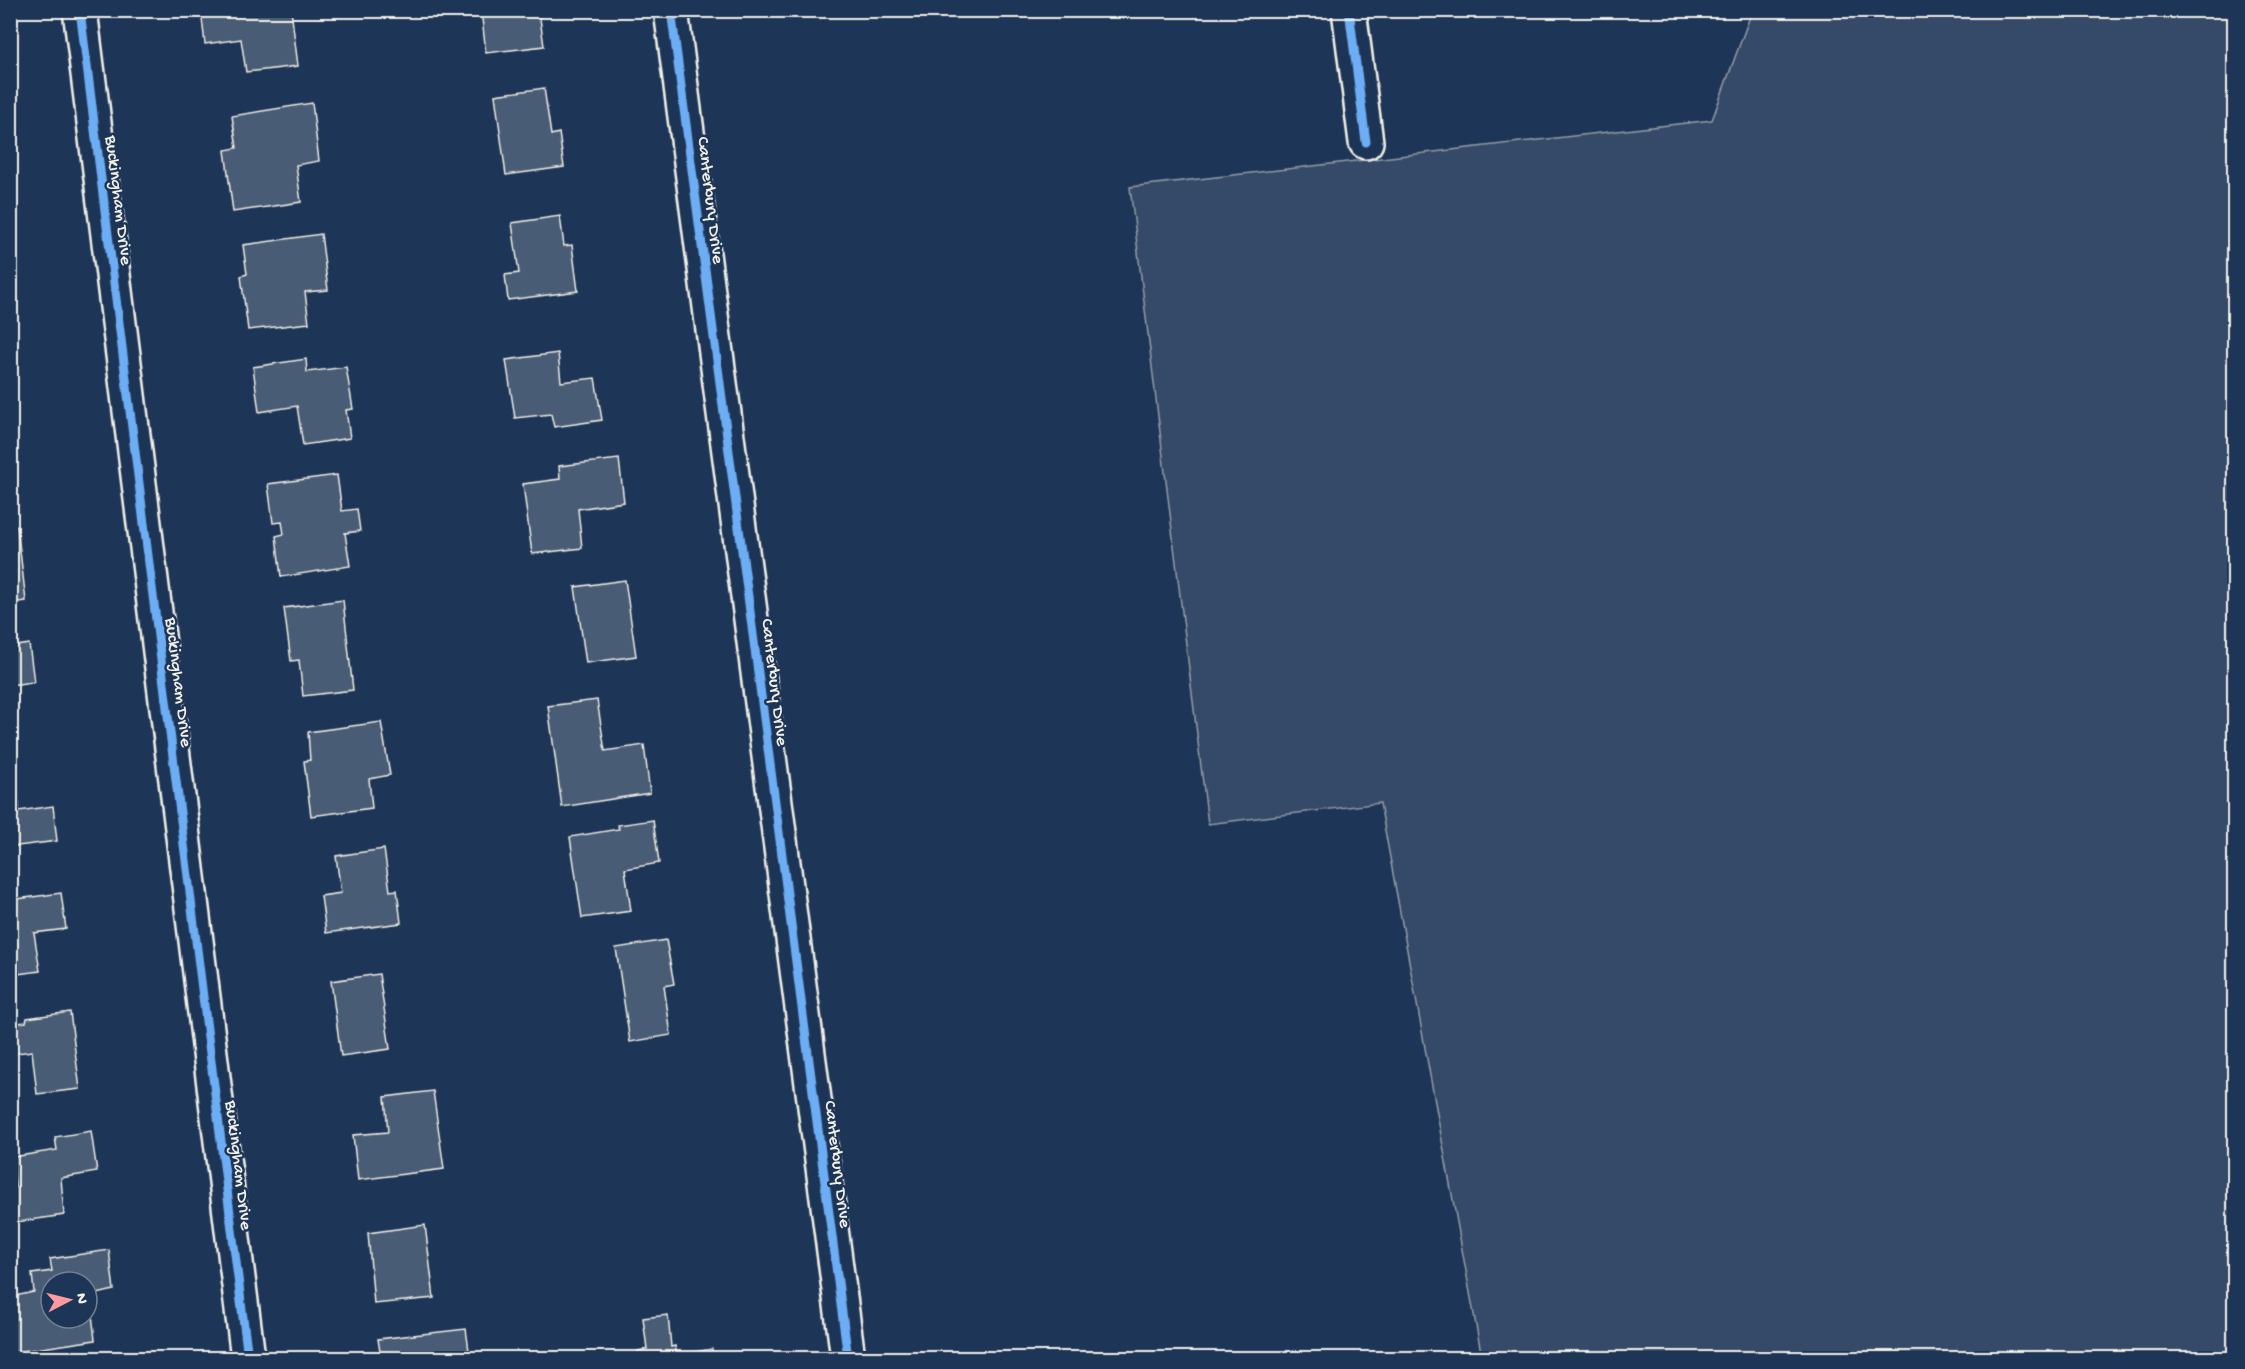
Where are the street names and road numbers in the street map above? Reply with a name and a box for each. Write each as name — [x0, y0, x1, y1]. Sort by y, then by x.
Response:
street label: Buckingham Drive — [99, 133, 136, 267]
street label: Canterbury Drive — [691, 136, 728, 266]
street label: Buckingham Drive — [159, 615, 196, 749]
street label: Canterbury Drive — [755, 618, 792, 748]
street label: Buckingham Drive — [219, 1098, 256, 1232]
street label: Canterbury Drive — [818, 1100, 855, 1230]

